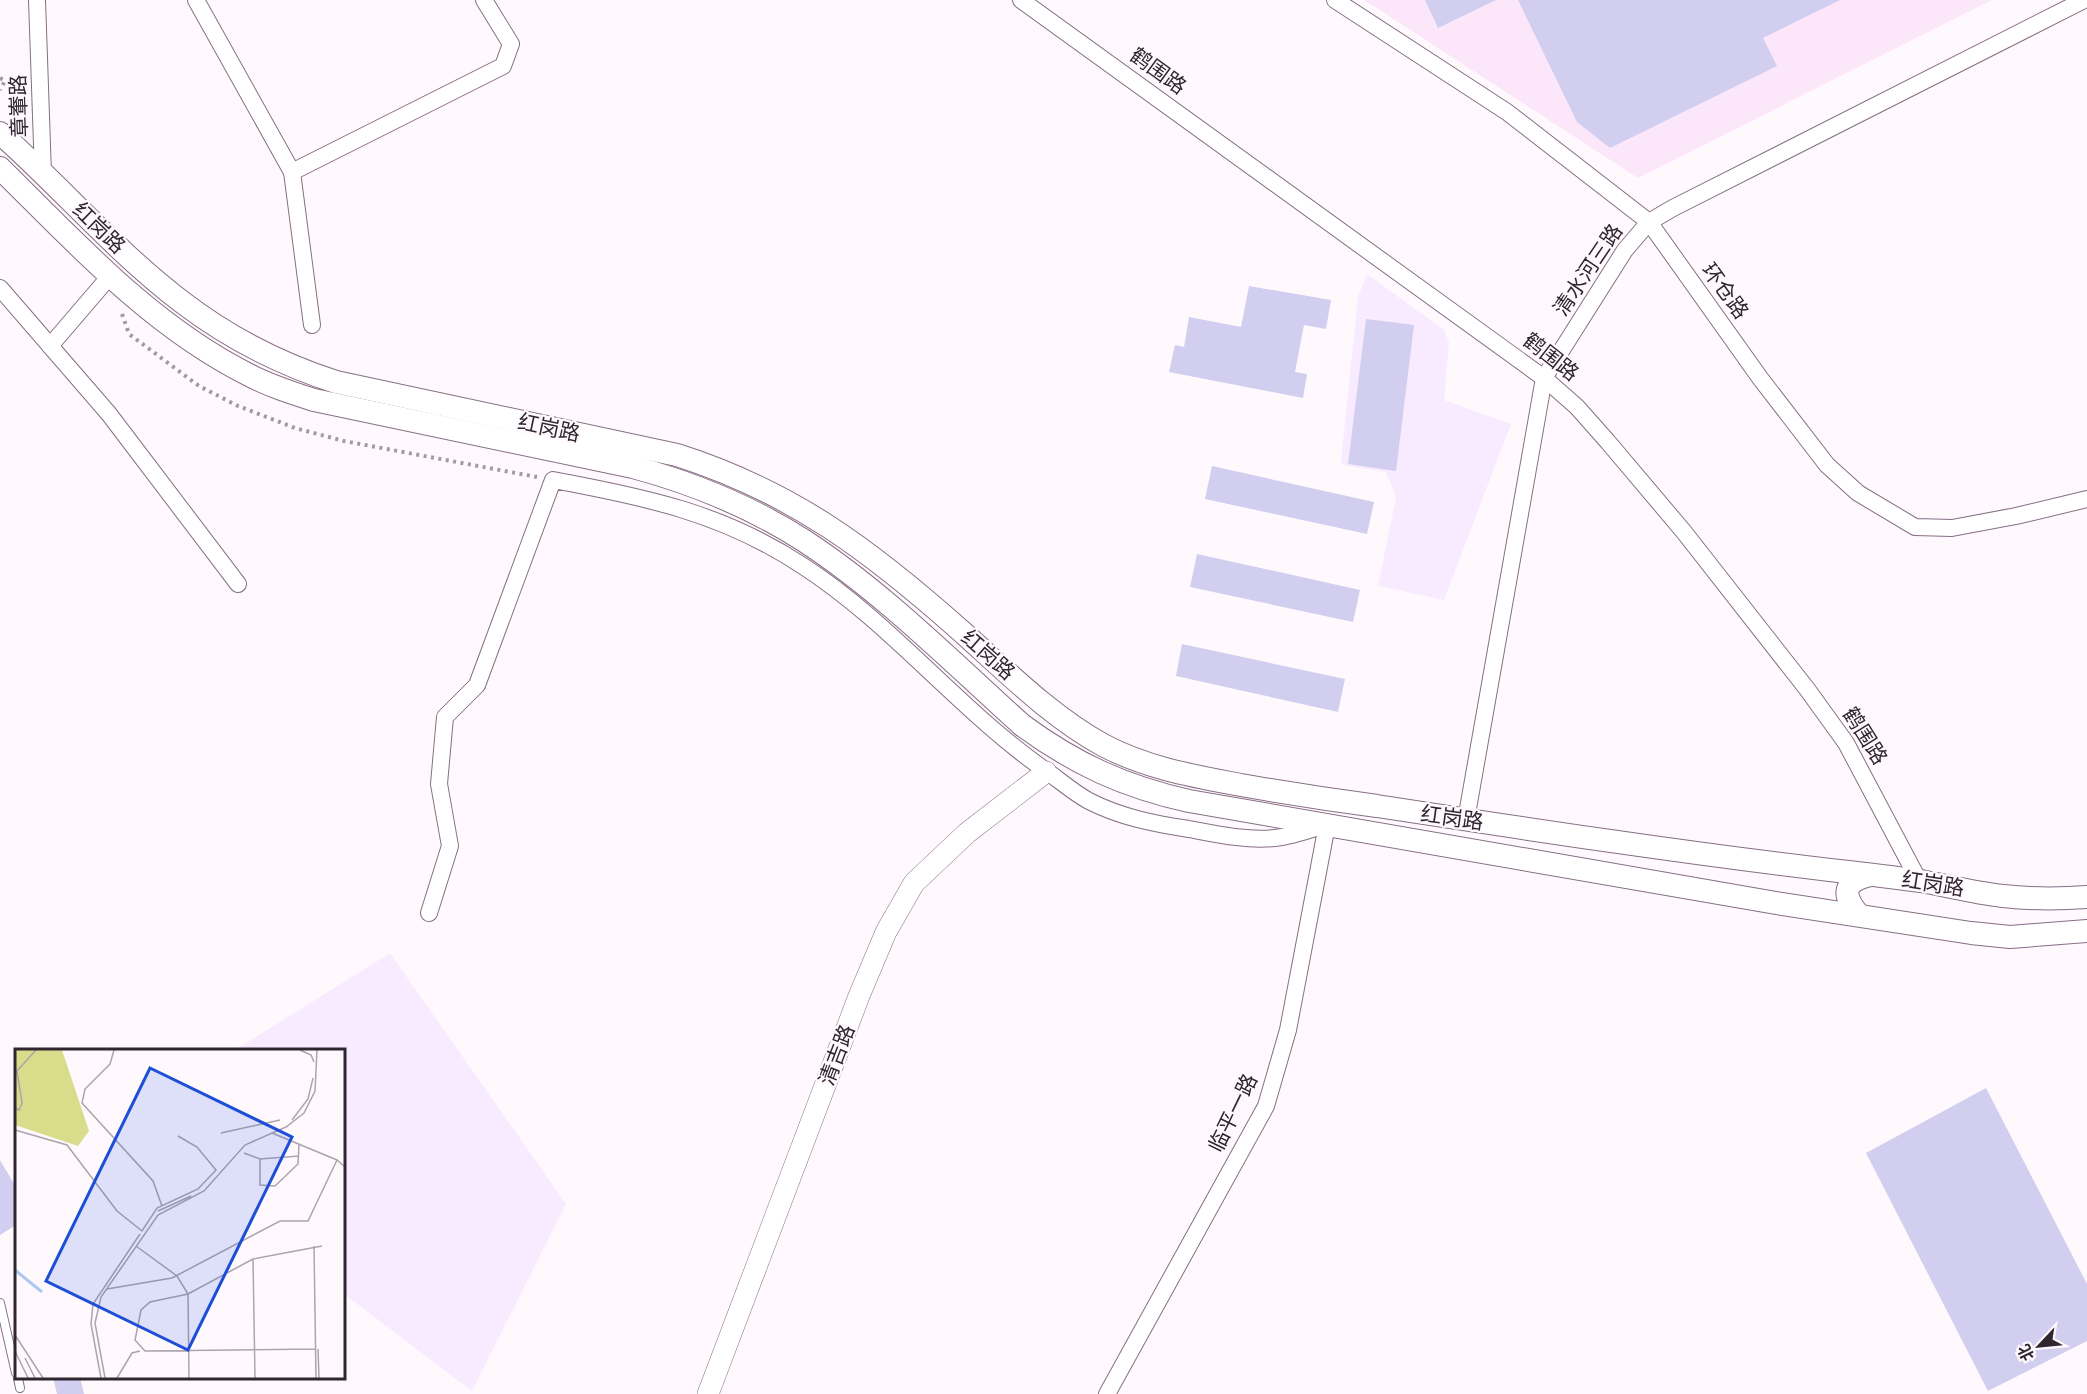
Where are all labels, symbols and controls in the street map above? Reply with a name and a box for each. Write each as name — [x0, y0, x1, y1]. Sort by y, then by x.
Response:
street label: 鹤围路 — [1125, 43, 1191, 99]
street label: 章輋路 — [6, 74, 32, 138]
street label: 红岗路 — [68, 197, 130, 259]
street label: 清水河三路 — [1549, 220, 1627, 320]
street label: 环仓路 — [1697, 258, 1753, 324]
street label: 鹤围路 — [1519, 328, 1583, 386]
street label: 红岗路 — [516, 410, 582, 446]
street label: 红岗路 — [956, 625, 1020, 685]
street label: 鹤围路 — [1838, 703, 1892, 769]
street label: 红岗路 — [1419, 802, 1485, 834]
street label: 红岗路 — [1900, 867, 1966, 901]
street label: 清吉路 — [815, 1021, 859, 1089]
inset map — [15, 1049, 345, 1379]
street label: 临平一路 — [1204, 1070, 1262, 1156]
north arrow — [2009, 1316, 2069, 1376]
text: 北 — [2014, 1341, 2038, 1364]

